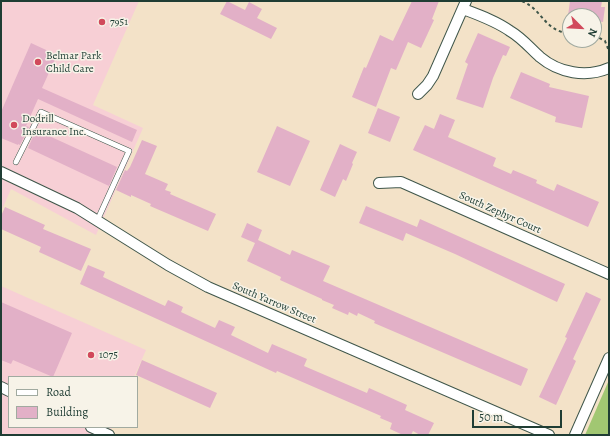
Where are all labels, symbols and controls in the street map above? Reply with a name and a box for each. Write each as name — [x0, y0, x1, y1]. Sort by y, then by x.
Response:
north arrow — [562, 8, 602, 48]
place label: 7951 — [110, 15, 128, 29]
marker: 7951 — [97, 17, 107, 27]
text: N — [584, 26, 601, 39]
place label: Belmar Park Child Care — [46, 49, 101, 75]
marker: Belmar Park Child Care — [33, 57, 43, 67]
place label: Dodrill Insurance Inc. — [22, 112, 87, 138]
marker: Dodrill Insurance Inc. — [9, 120, 19, 130]
street label: South Zephyr Court — [457, 189, 543, 237]
street label: South Yarrow Street — [230, 279, 318, 327]
place label: 1075 — [99, 348, 118, 362]
marker: 1075 — [86, 350, 96, 360]
legend — [8, 376, 138, 428]
text: Road — [46, 384, 71, 400]
scale bar — [474, 402, 564, 428]
text: Building — [46, 404, 88, 420]
text: 50 m — [479, 409, 503, 425]

